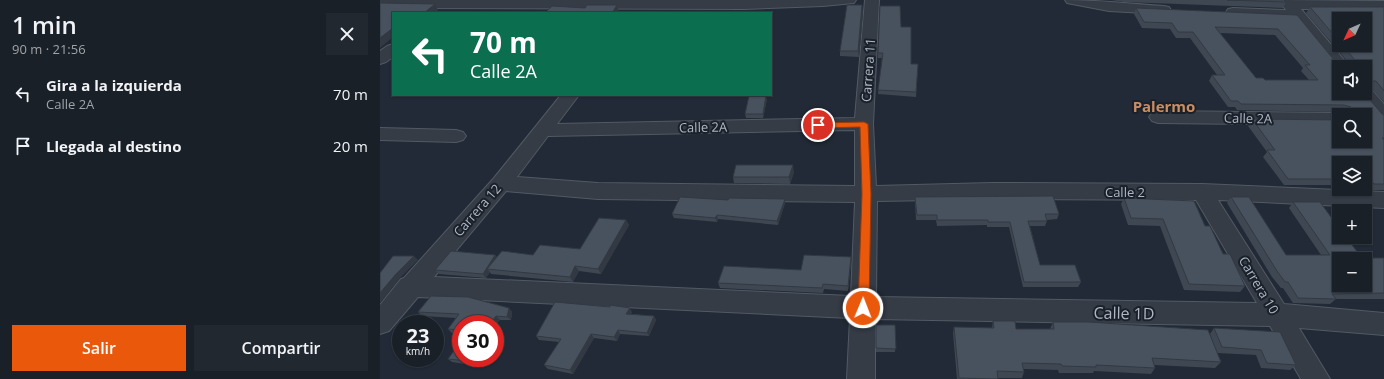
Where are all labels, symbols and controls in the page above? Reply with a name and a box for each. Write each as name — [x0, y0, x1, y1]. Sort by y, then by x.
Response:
text: 1 min — [12, 8, 77, 41]
north arrow — [1332, 12, 1372, 52]
map controls — [1332, 12, 1372, 292]
button: close — [326, 13, 368, 55]
text: 70 m — [470, 23, 537, 61]
icon: left — [404, 28, 456, 80]
street label: Carrera 11 — [857, 37, 879, 103]
text: 90 m · 21:56 — [12, 40, 86, 58]
text: Calle 2A — [470, 59, 537, 83]
button: sound — [1332, 60, 1372, 100]
text: Gira a la izquierda — [46, 75, 182, 95]
icon: left — [12, 83, 34, 105]
text: 70 m — [333, 84, 368, 104]
text: Calle 2A — [46, 95, 94, 113]
district label: Palermo — [1133, 96, 1195, 116]
pin — [801, 108, 835, 142]
button: search — [1332, 108, 1372, 148]
street label: Calle 2A — [1224, 109, 1273, 127]
icon: arrive — [807, 114, 829, 136]
street label: Calle 2A — [679, 118, 728, 136]
icon: arrive — [12, 135, 34, 157]
text: Llegada al destino — [46, 136, 181, 156]
text: 20 m — [333, 136, 368, 156]
button: layers — [1332, 156, 1372, 196]
street label: Carrera 12 — [449, 180, 505, 240]
street label: Calle 2 — [1105, 183, 1145, 201]
button: + — [1332, 204, 1372, 244]
button: − — [1332, 252, 1372, 292]
street label: Carrera 10 — [1235, 253, 1283, 317]
position arrow — [842, 287, 884, 329]
street label: Calle 1D — [1093, 301, 1155, 325]
speed limit sign: 30 — [452, 315, 504, 367]
text: 23 — [407, 322, 429, 349]
button: Salir — [12, 325, 186, 371]
button: Compartir — [194, 325, 368, 371]
text: km/h — [406, 344, 430, 358]

